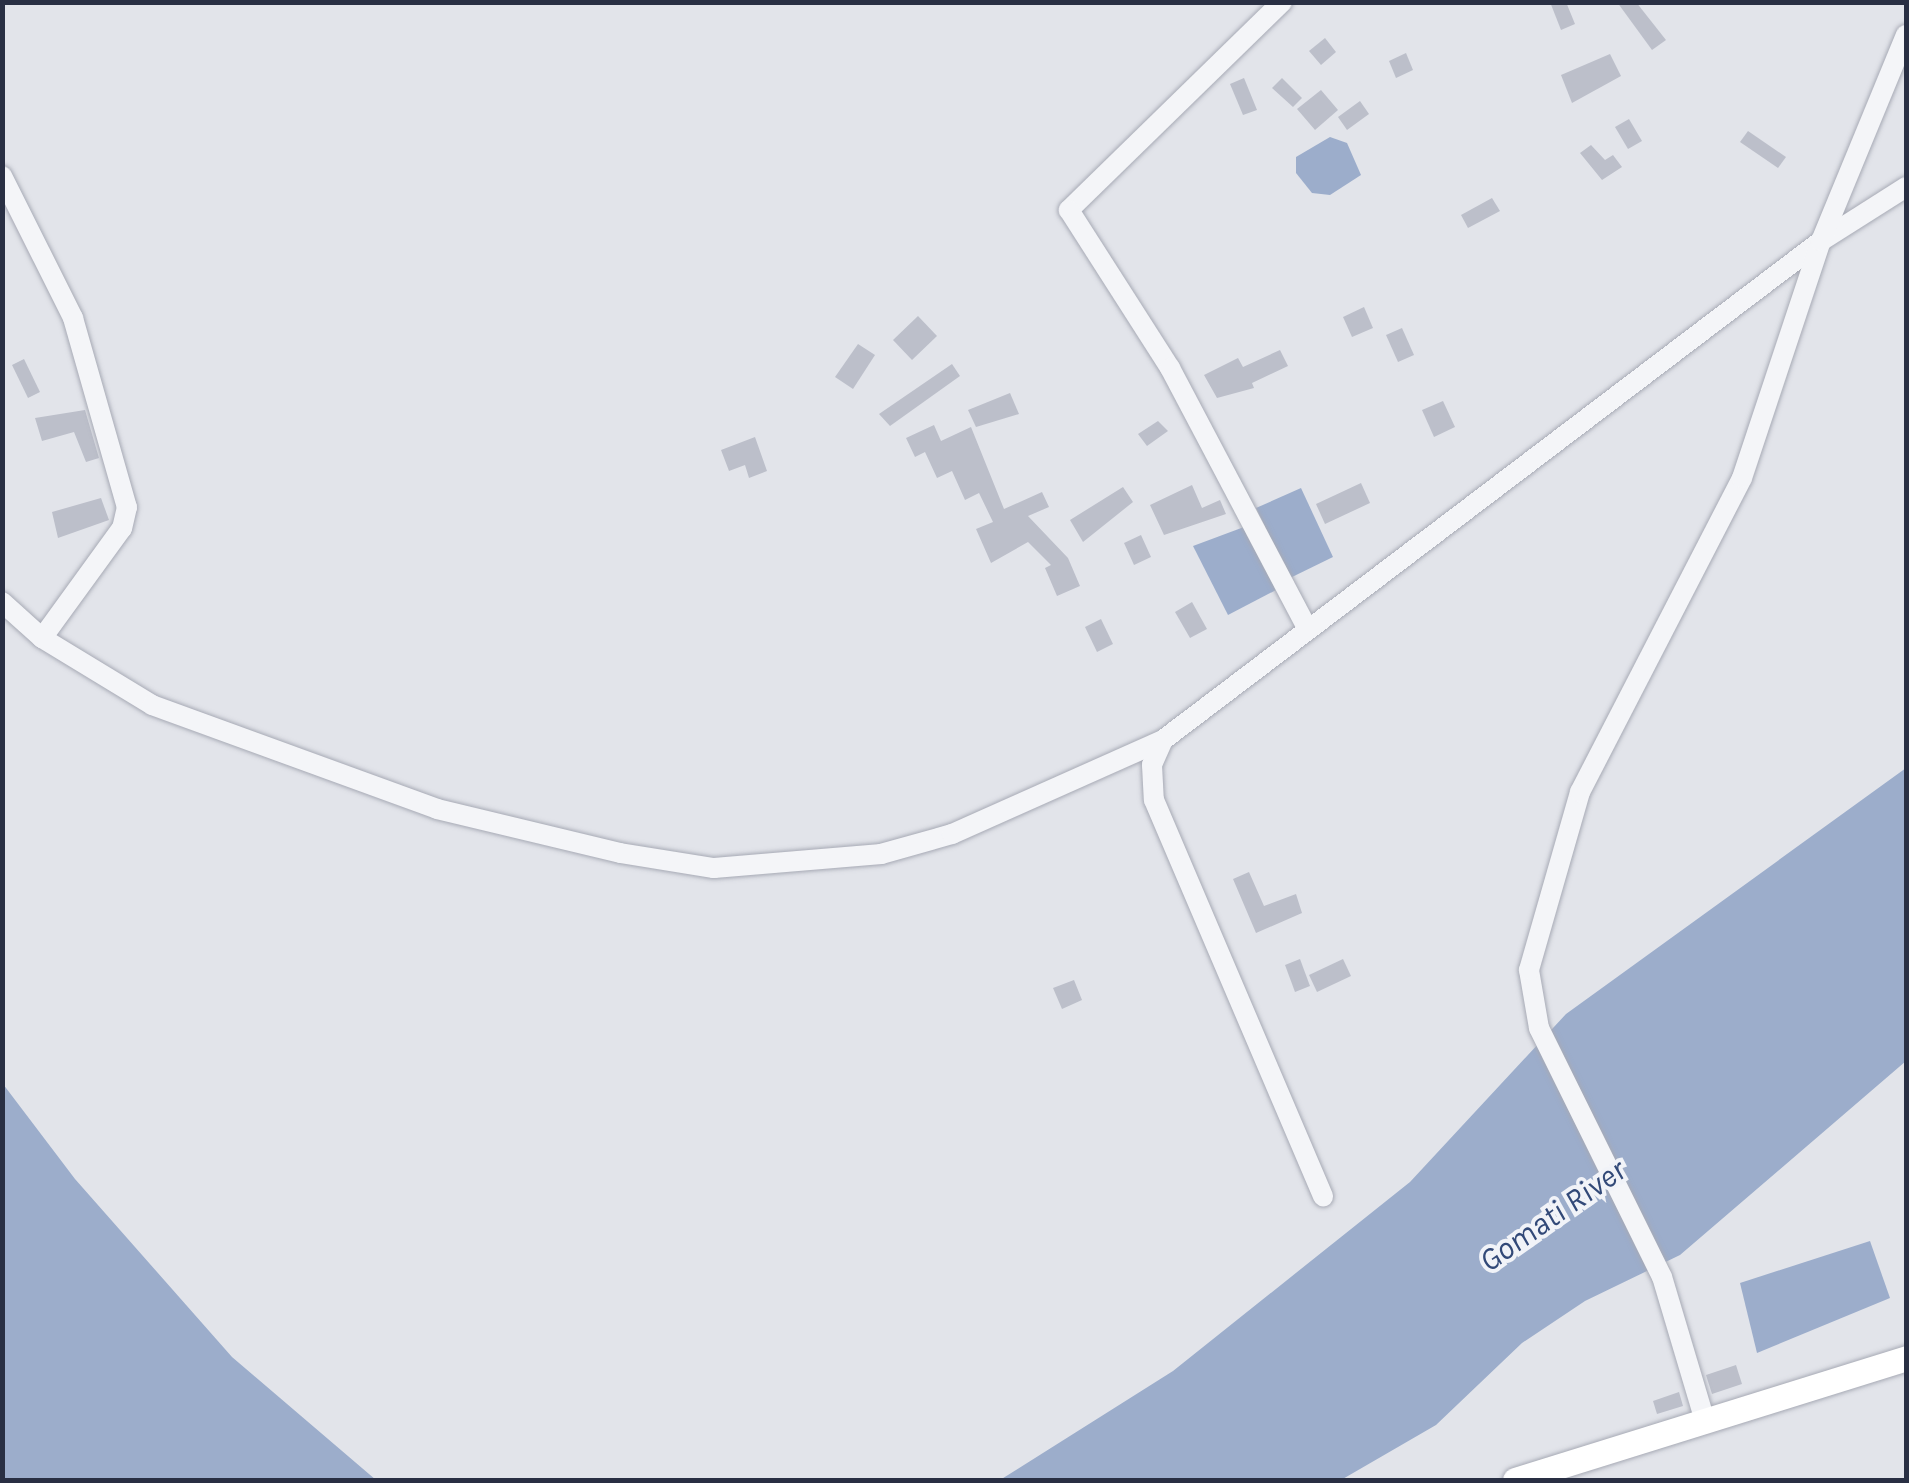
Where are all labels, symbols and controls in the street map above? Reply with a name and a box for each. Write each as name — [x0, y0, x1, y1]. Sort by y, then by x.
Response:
water label: Gomati River — [1472, 1151, 1634, 1281]

